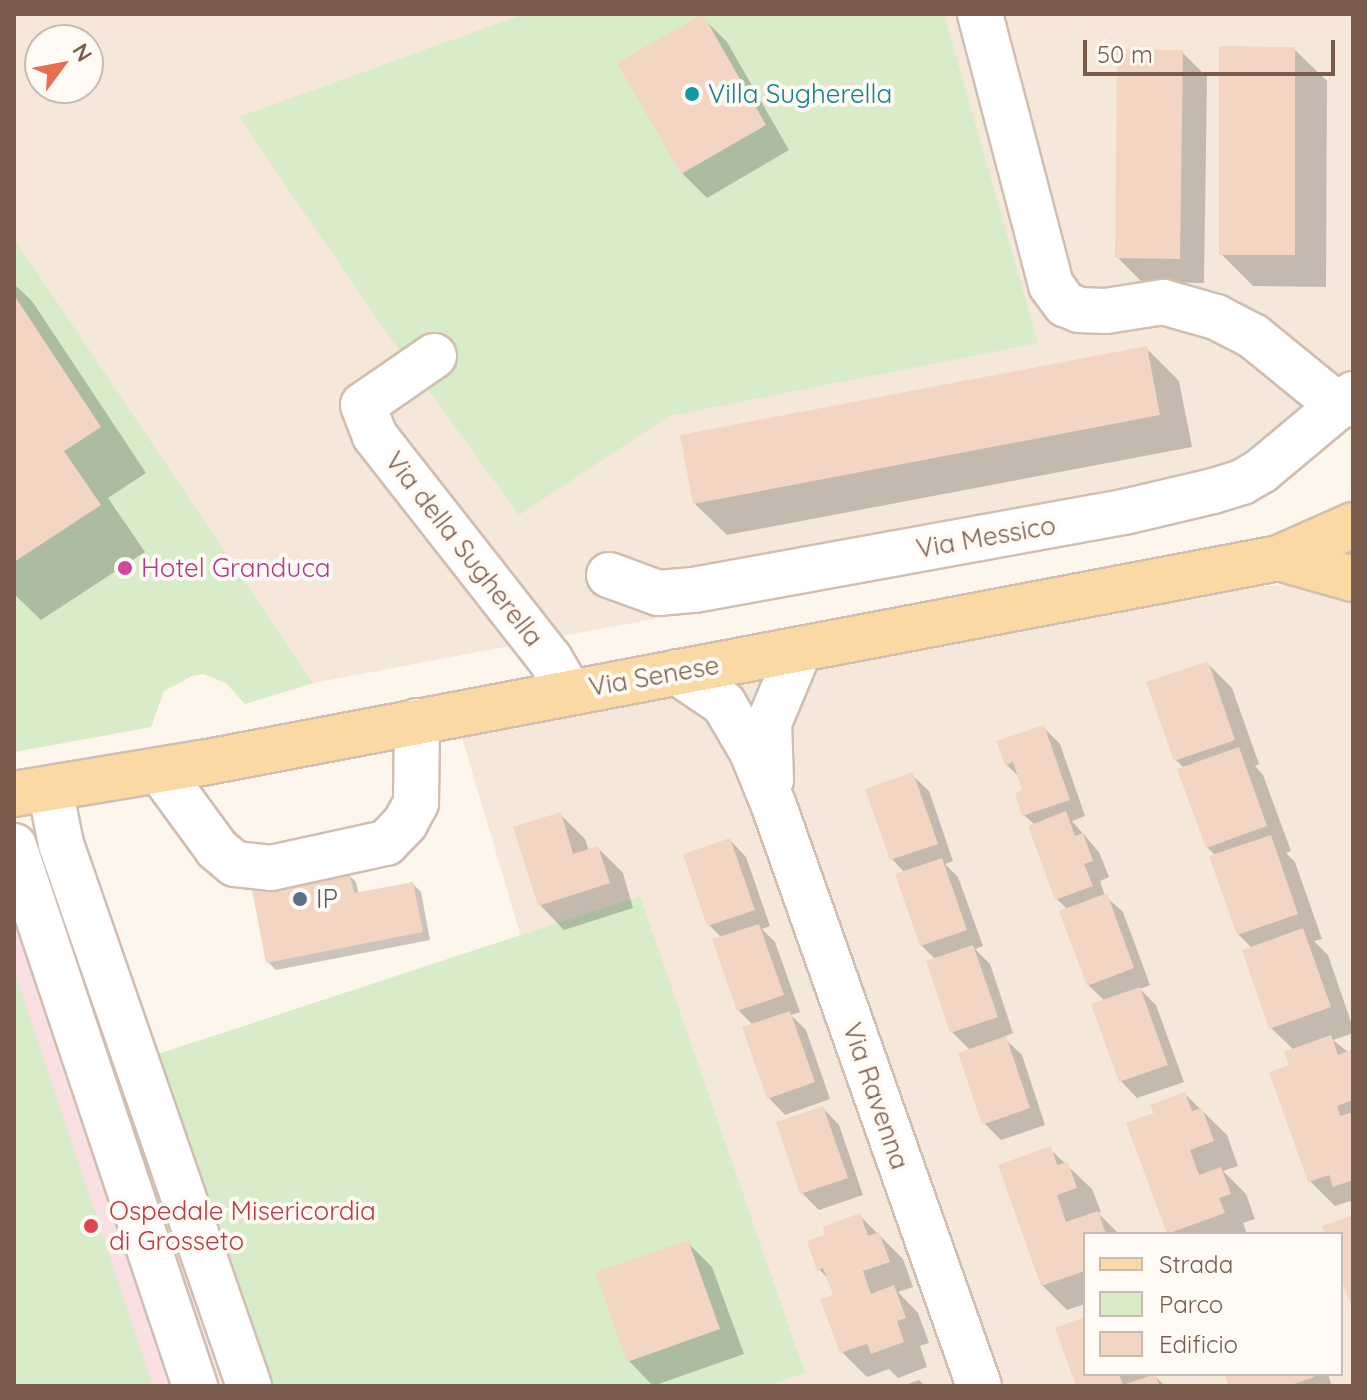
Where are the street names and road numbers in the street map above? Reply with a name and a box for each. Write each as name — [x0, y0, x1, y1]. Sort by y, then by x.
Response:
street label: Via della Sugherella — [379, 446, 549, 652]
street label: Via Messico — [914, 509, 1058, 565]
street label: Via Senese — [586, 649, 722, 703]
street label: Via Ravenna — [836, 1019, 916, 1173]

